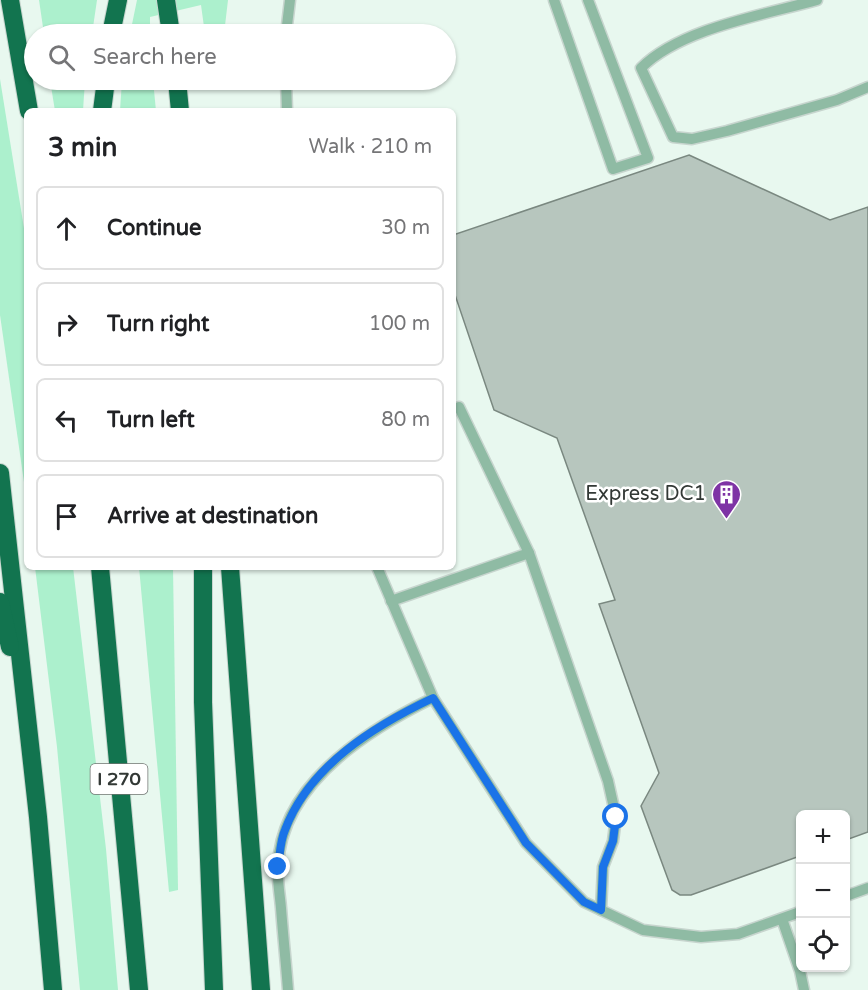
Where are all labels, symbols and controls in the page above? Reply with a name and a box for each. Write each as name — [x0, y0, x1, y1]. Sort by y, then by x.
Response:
search box — [24, 24, 456, 90]
icon: search — [45, 41, 78, 74]
text: Search here — [93, 44, 217, 70]
text: 3 min — [48, 132, 117, 163]
text: Walk · 210 m — [309, 135, 432, 159]
icon: ahead — [50, 212, 83, 245]
text: Continue — [107, 215, 202, 241]
text: 30 m — [381, 216, 430, 240]
icon: right — [50, 308, 83, 341]
text: Turn right — [107, 311, 209, 337]
text: 100 m — [369, 312, 430, 336]
icon: left — [50, 404, 83, 437]
text: Turn left — [107, 407, 195, 433]
text: 80 m — [381, 408, 430, 432]
building icon: Express DC1 — [711, 478, 743, 520]
place label: Express DC1 — [585, 482, 706, 506]
icon: arrive — [50, 500, 83, 533]
text: Arrive at destination — [107, 503, 318, 529]
road number: I 270 — [90, 764, 148, 794]
route start — [602, 803, 628, 829]
map controls — [796, 810, 850, 972]
button: + — [796, 810, 850, 864]
route end — [264, 853, 290, 879]
button: − — [796, 864, 850, 918]
button: locate — [796, 918, 850, 972]

